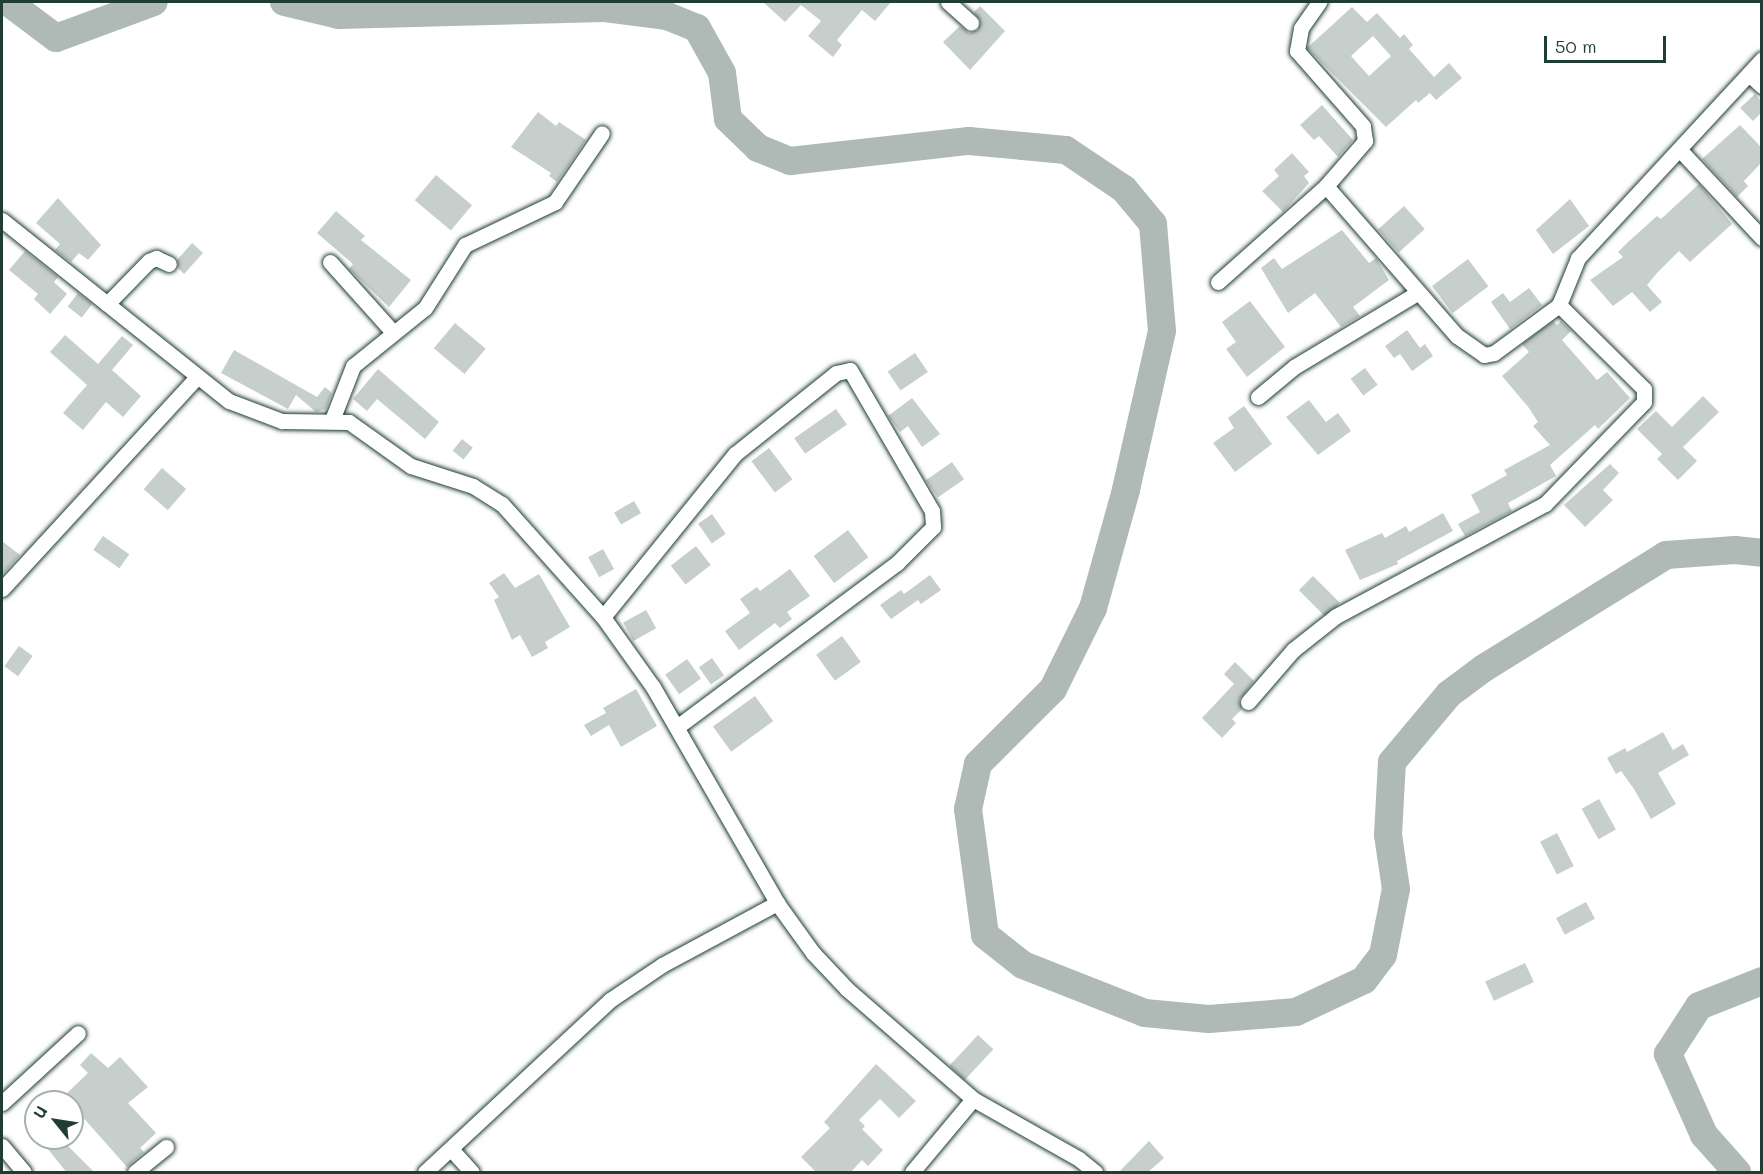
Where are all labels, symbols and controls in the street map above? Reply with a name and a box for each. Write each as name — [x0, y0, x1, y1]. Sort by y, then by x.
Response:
scale bar — [1547, 24, 1668, 62]
text: 50 m — [1555, 34, 1597, 58]
north arrow — [24, 1090, 84, 1150]
text: U — [28, 1102, 52, 1122]

